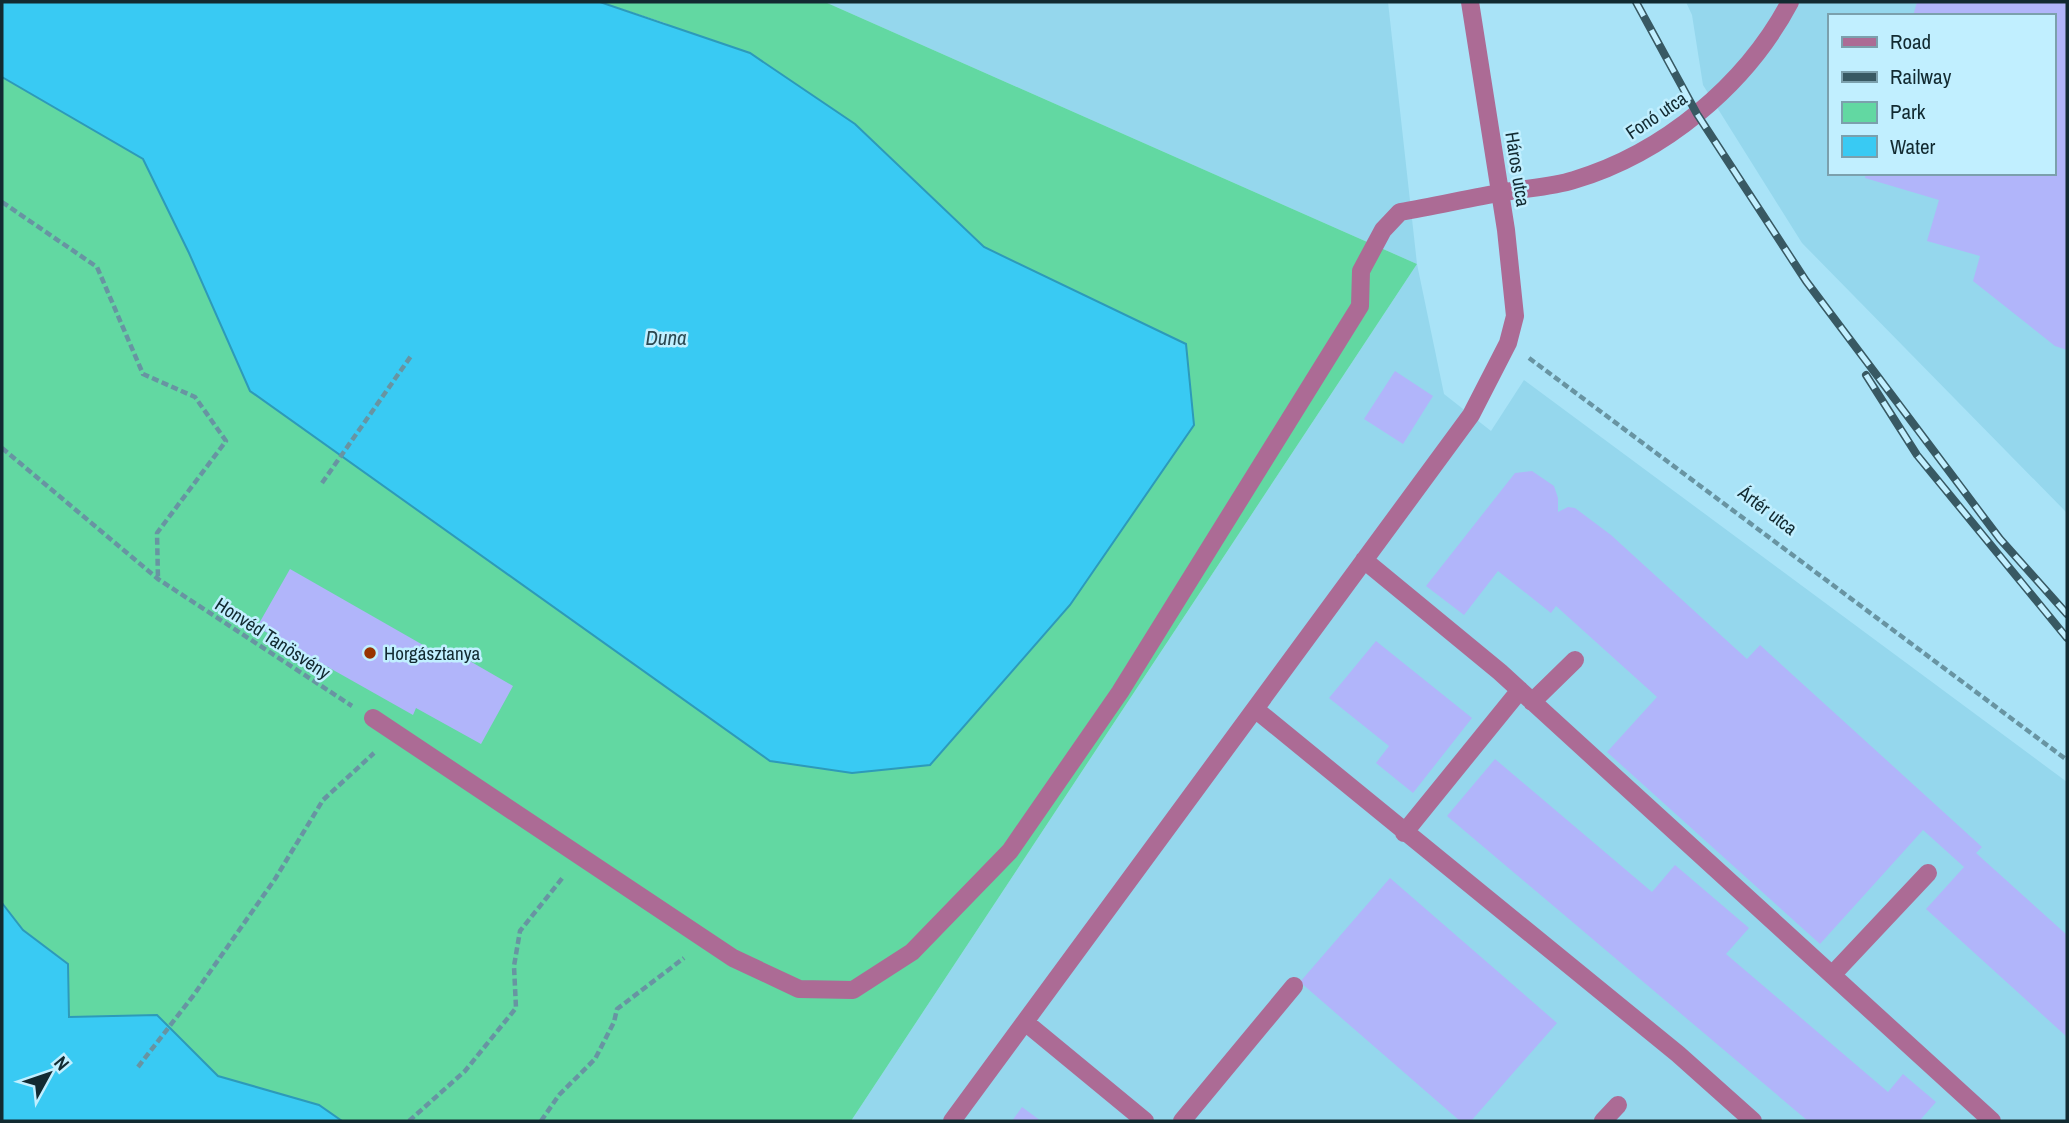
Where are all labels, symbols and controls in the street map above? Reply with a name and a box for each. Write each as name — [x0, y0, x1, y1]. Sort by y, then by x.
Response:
legend — [1828, 14, 2055, 175]
text: Road — [1890, 27, 1931, 56]
text: Railway — [1890, 62, 1952, 91]
street label: Fonó utca — [1620, 85, 1692, 145]
text: Park — [1890, 97, 1926, 126]
street label: Háros utca — [1499, 130, 1537, 209]
text: Water — [1890, 132, 1936, 161]
water label: Duna — [645, 323, 687, 352]
street label: Ártér utca — [1732, 479, 1803, 541]
street label: Honvéd Tanösvény — [210, 591, 336, 685]
place label: Horgásztanya — [384, 640, 480, 666]
marker: Horgásztanya — [362, 645, 378, 661]
north arrow — [14, 1039, 84, 1109]
text: N — [48, 1050, 76, 1076]

